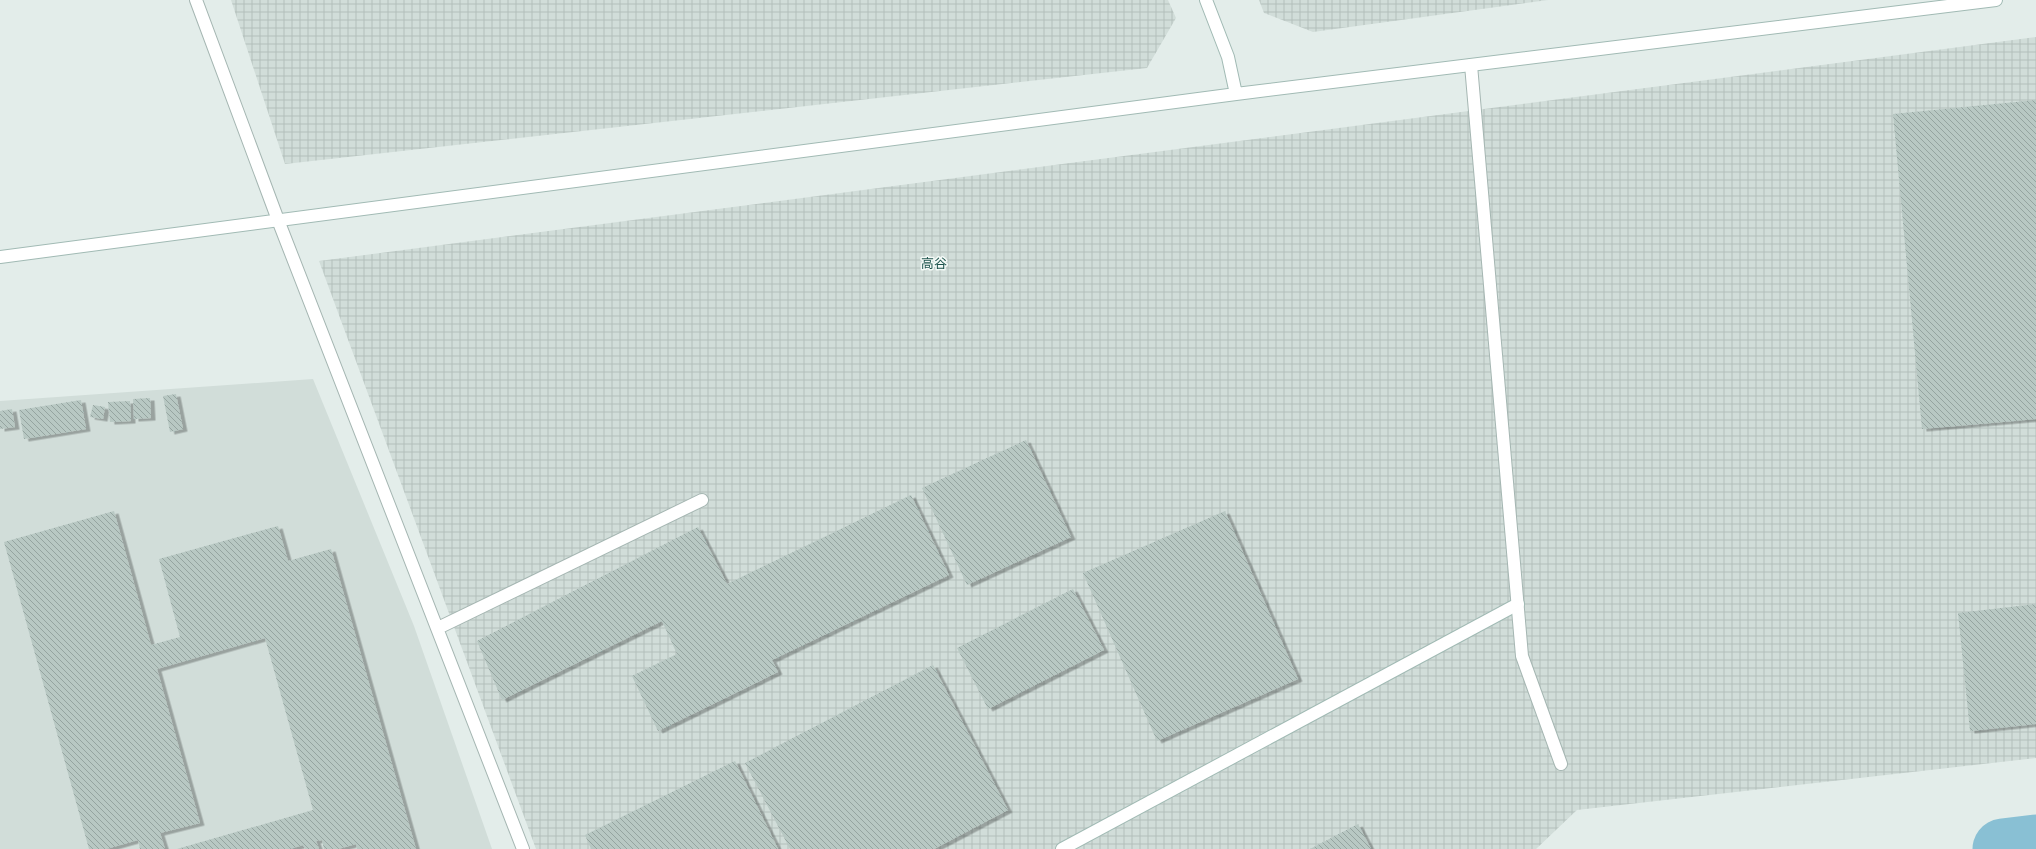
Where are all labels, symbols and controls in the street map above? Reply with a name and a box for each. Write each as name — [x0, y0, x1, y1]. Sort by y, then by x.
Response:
district label: 高谷 — [921, 255, 947, 271]

